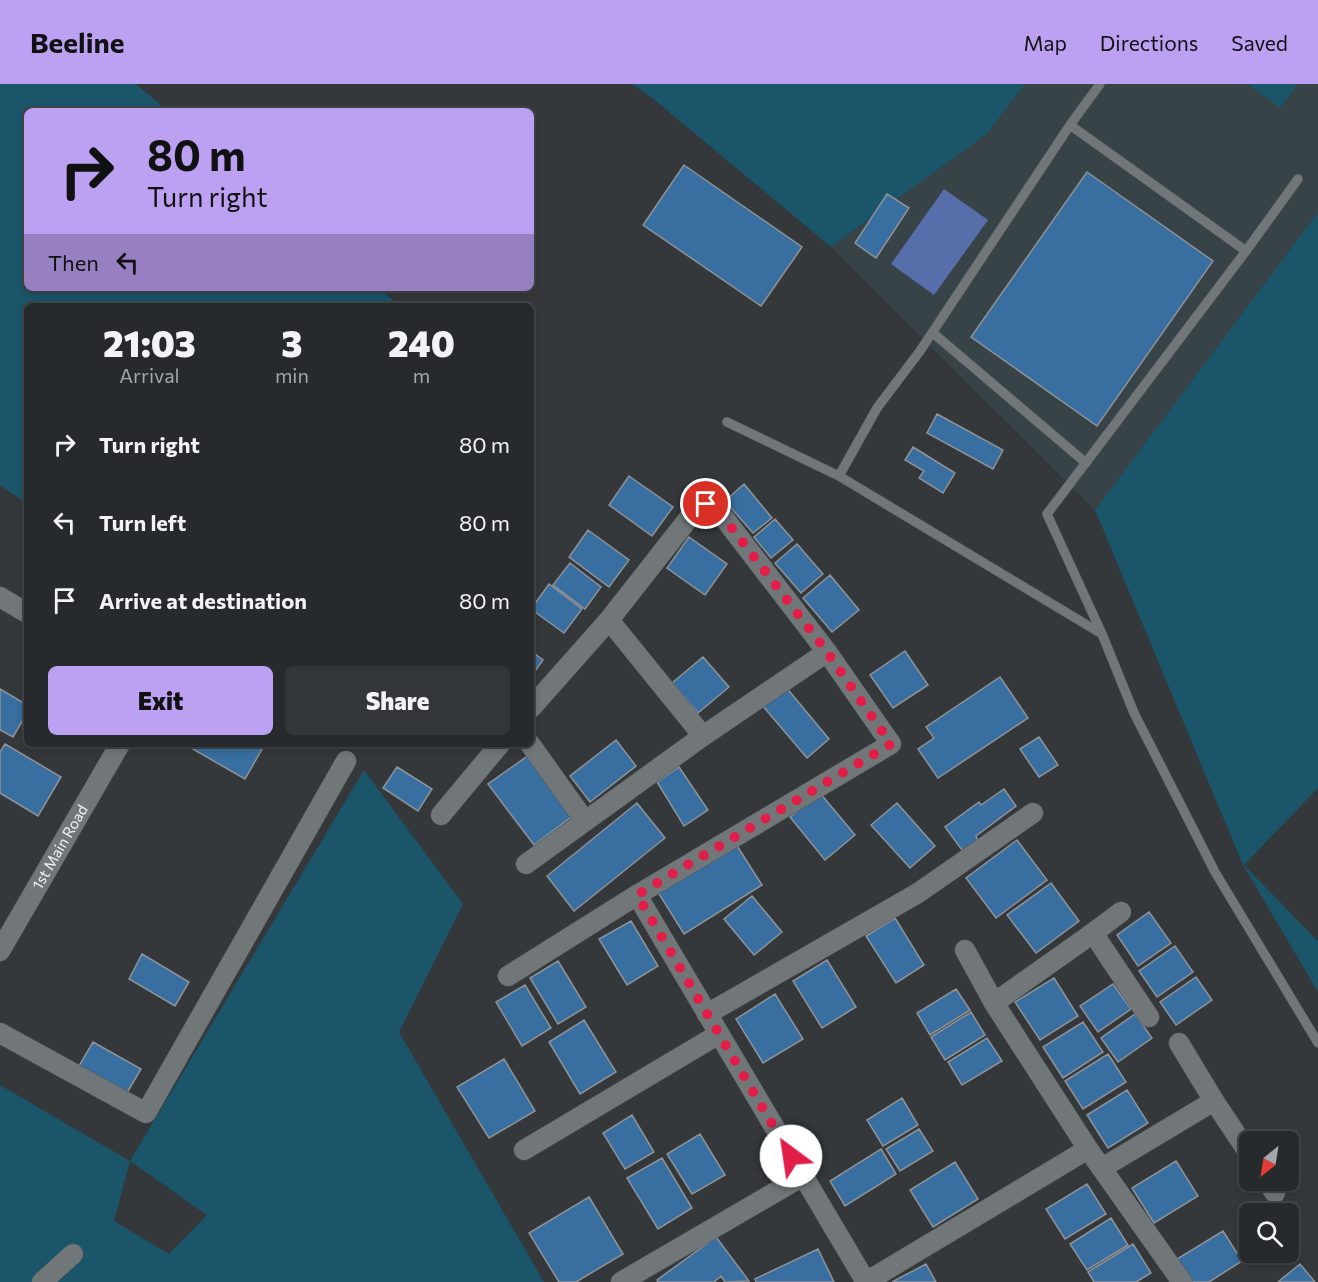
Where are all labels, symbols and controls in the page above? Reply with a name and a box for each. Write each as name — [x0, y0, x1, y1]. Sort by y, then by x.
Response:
text: Beeline — [30, 25, 124, 59]
text: Map — [1024, 30, 1067, 55]
text: Directions — [1100, 30, 1198, 55]
text: Saved — [1231, 30, 1288, 55]
text: 80 m — [147, 128, 246, 180]
icon: right — [48, 132, 126, 210]
text: Turn right — [147, 180, 267, 213]
icon: left — [111, 246, 144, 279]
text: Then — [48, 249, 99, 276]
text: 21:03 — [103, 320, 196, 364]
text: 3 — [281, 320, 303, 364]
text: 240 — [388, 320, 455, 364]
text: Arrival — [119, 363, 180, 387]
text: min — [275, 363, 309, 387]
text: m — [413, 363, 430, 387]
icon: right — [48, 428, 81, 461]
text: Turn right — [99, 431, 200, 458]
text: 80 m — [459, 431, 510, 458]
pin — [680, 478, 731, 529]
icon: arrive — [689, 487, 722, 520]
icon: left — [48, 506, 81, 539]
text: Turn left — [99, 509, 186, 536]
text: 80 m — [459, 509, 510, 536]
icon: arrive — [48, 584, 81, 617]
text: Arrive at destination — [99, 587, 307, 614]
text: 80 m — [459, 587, 510, 614]
button: Exit — [48, 666, 273, 735]
button: Share — [285, 666, 510, 735]
street label: 1st Main Road — [28, 801, 91, 892]
position arrow — [759, 1124, 823, 1188]
north arrow — [1239, 1131, 1299, 1191]
map controls — [1239, 1131, 1299, 1263]
button: search — [1239, 1203, 1299, 1263]

